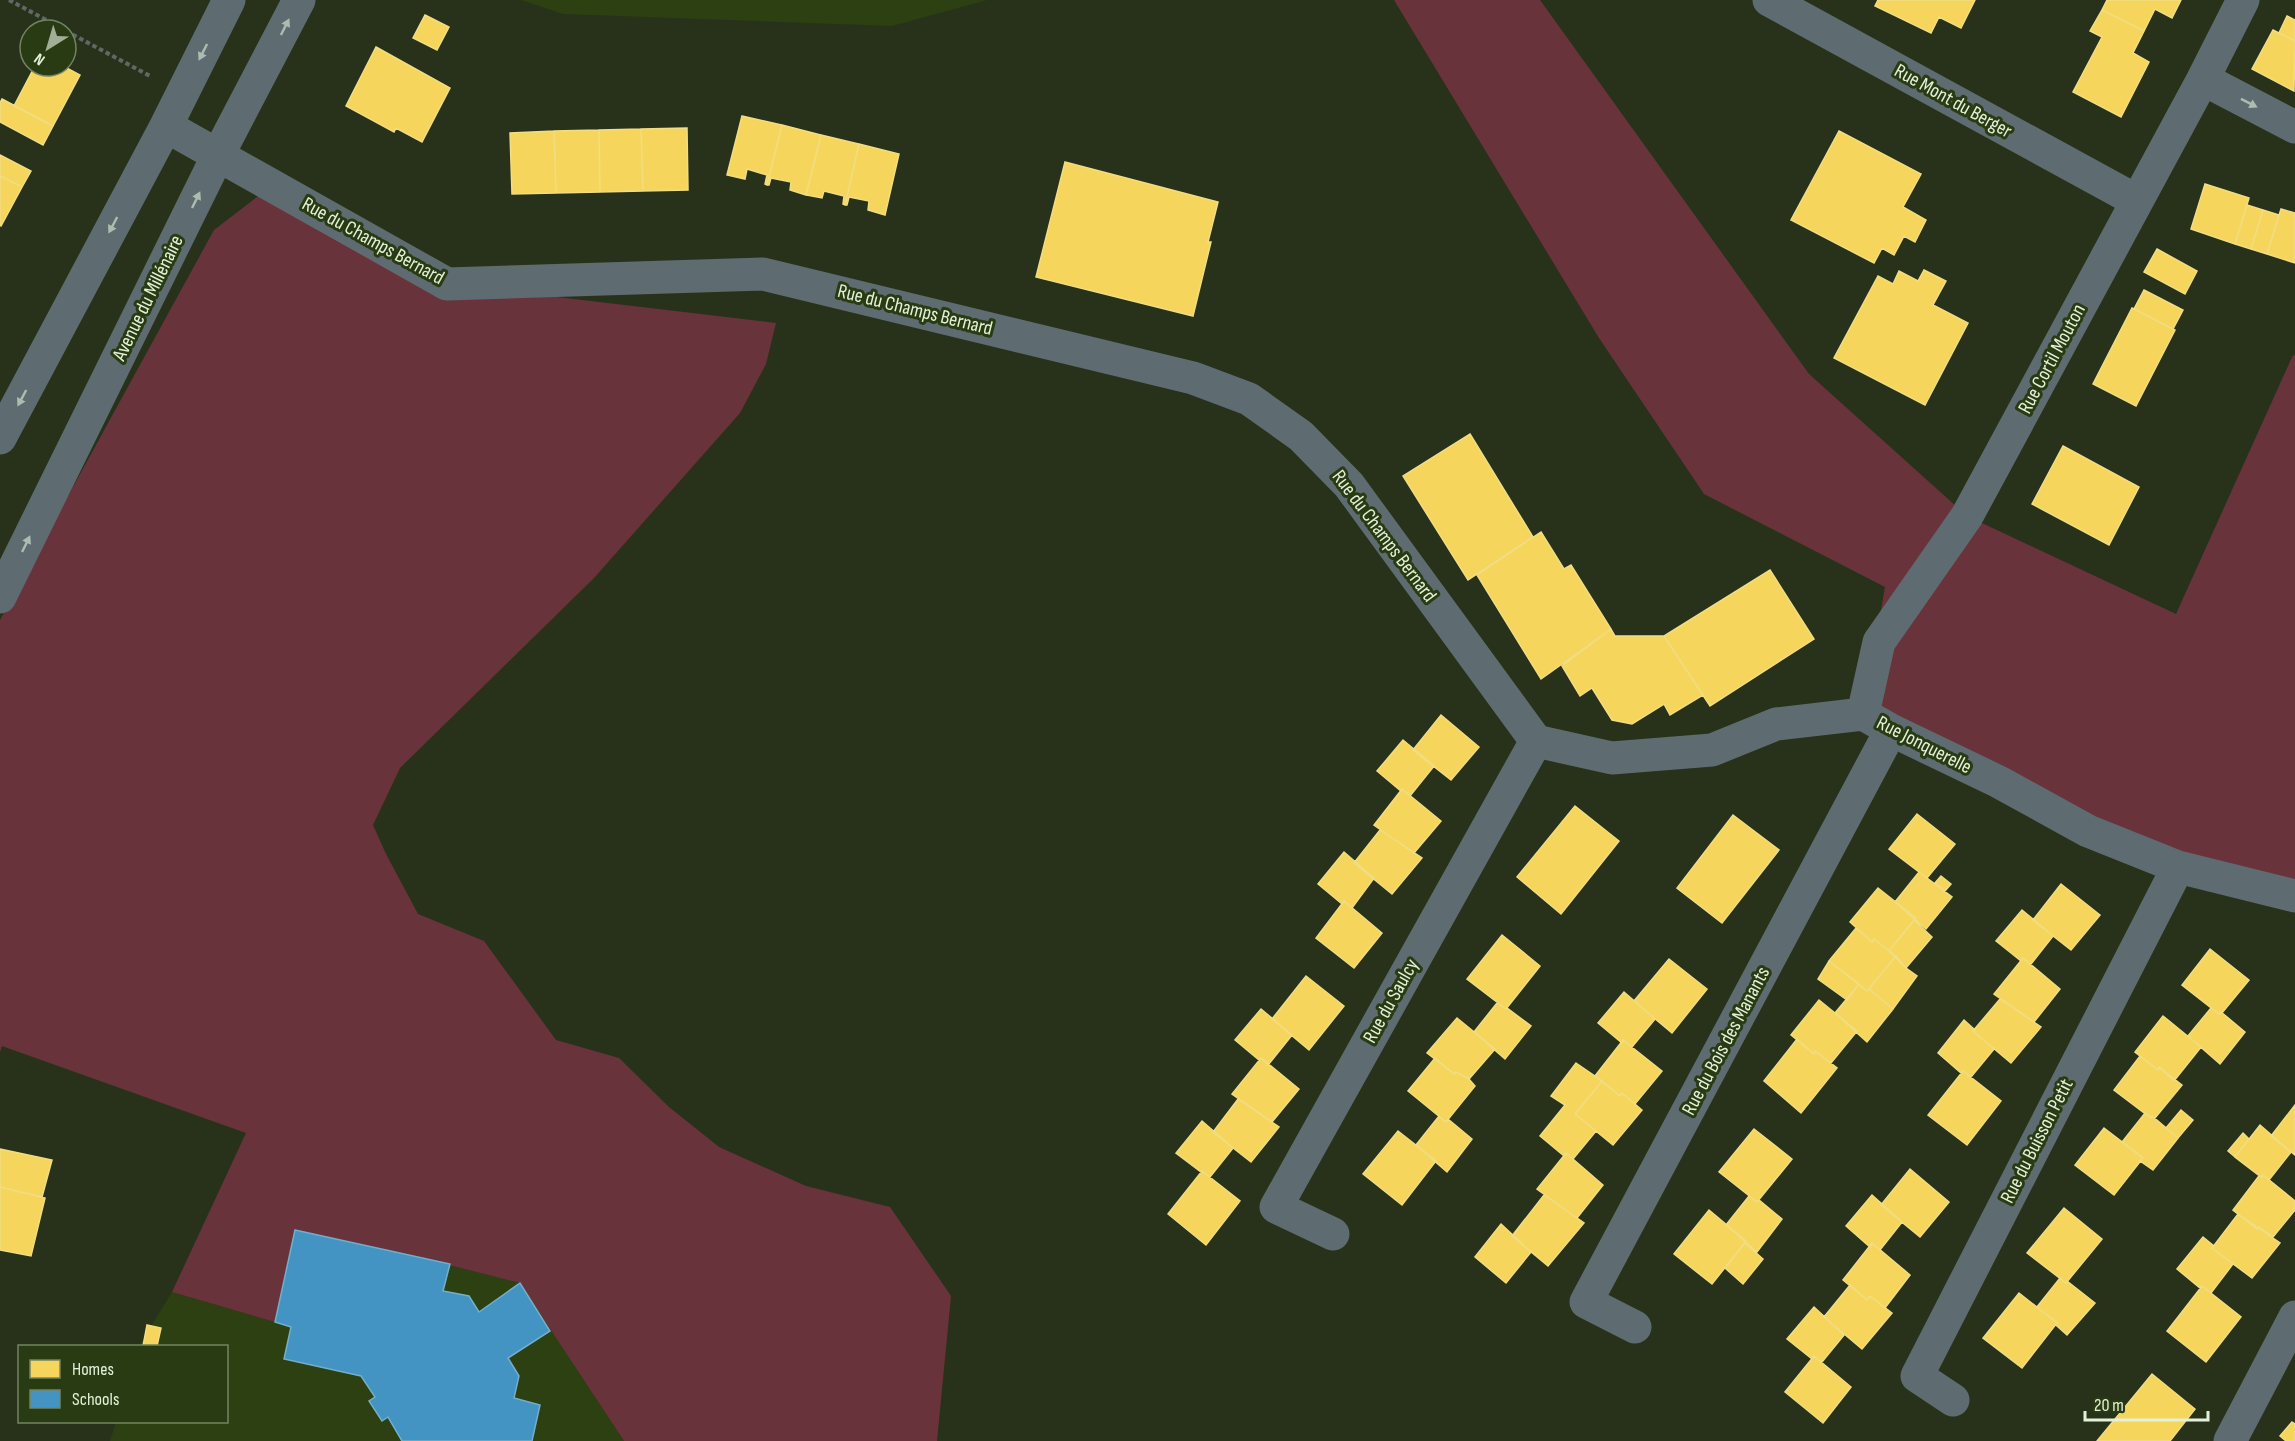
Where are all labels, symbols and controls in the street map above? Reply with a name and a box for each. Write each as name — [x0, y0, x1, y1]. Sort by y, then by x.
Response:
north arrow — [18, 18, 78, 78]
one-way arrow — [280, 18, 290, 35]
one-way arrow — [198, 44, 207, 61]
text: N — [31, 49, 49, 69]
street label: Rue Mont du Berger — [1890, 59, 2016, 143]
one-way arrow — [2241, 98, 2258, 108]
one-way arrow — [191, 192, 201, 209]
street label: Rue du Champs Bernard — [298, 192, 448, 290]
one-way arrow — [108, 217, 118, 234]
street label: Avenue du Millénaire — [107, 231, 189, 365]
street label: Rue du Champs Bernard — [835, 279, 995, 341]
street label: Rue Cortil Mouton — [2013, 300, 2091, 418]
one-way arrow — [17, 389, 26, 406]
street label: Rue du Champs Bernard — [1327, 465, 1441, 607]
one-way arrow — [21, 536, 31, 553]
street label: Rue Jonquerelle — [1872, 711, 1976, 779]
street label: Rue du Saulcy — [1358, 954, 1424, 1047]
street label: Rue du Bois des Manants — [1677, 963, 1775, 1119]
street label: Rue du Buisson Petit — [1995, 1075, 2079, 1207]
legend — [18, 1345, 228, 1423]
text: Homes — [72, 1359, 114, 1380]
scale bar — [2085, 1384, 2208, 1422]
text: Schools — [72, 1389, 119, 1410]
text: 20 m — [2094, 1395, 2124, 1416]

